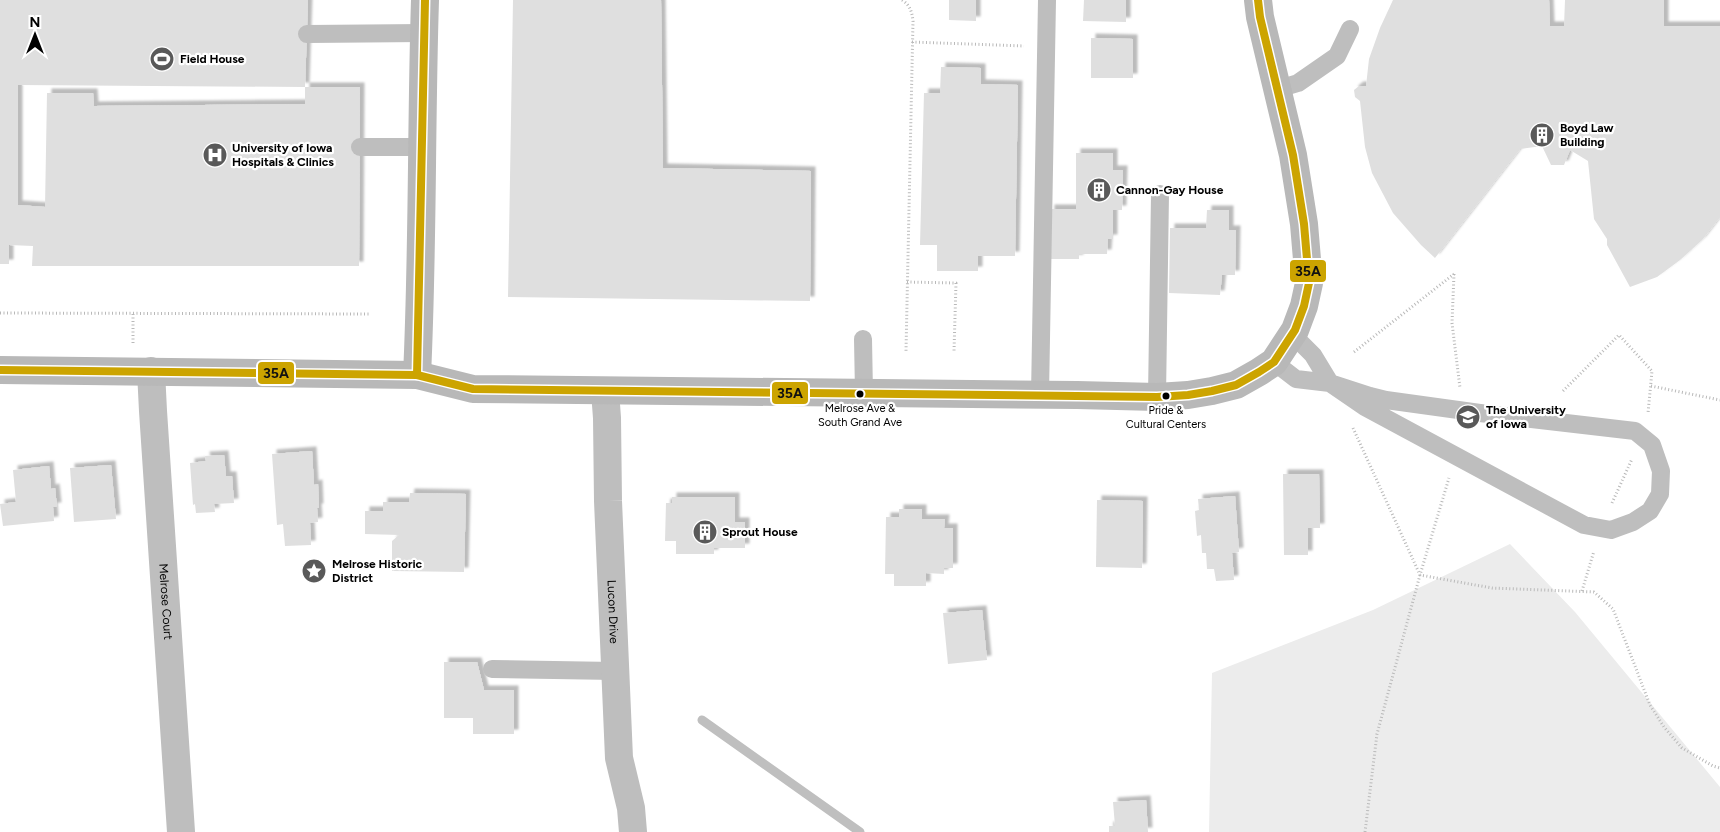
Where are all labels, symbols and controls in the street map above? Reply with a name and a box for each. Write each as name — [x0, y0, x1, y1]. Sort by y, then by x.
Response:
north arrow — [10, 10, 60, 60]
text: N — [30, 14, 40, 31]
sports icon: Field House — [149, 46, 175, 72]
place label: Field House — [180, 52, 245, 66]
place label: Boyd Law Building — [1560, 121, 1613, 149]
building icon: Boyd Law Building — [1529, 122, 1555, 148]
place label: University of Iowa Hospitals & Clinics — [232, 141, 334, 169]
hospital icon: University of Iowa Hospitals & Clinics — [202, 142, 228, 168]
building icon: Cannon-Gay House — [1086, 177, 1112, 203]
place label: Cannon-Gay House — [1116, 183, 1224, 197]
line badge: 35A — [1289, 259, 1327, 283]
text: 35A — [1295, 263, 1321, 280]
line badge: 35A — [257, 361, 295, 385]
text: 35A — [263, 365, 289, 382]
line badge: 35A — [771, 381, 809, 405]
text: 35A — [777, 385, 803, 402]
marker: Melrose Ave & South Grand Ave — [855, 389, 865, 399]
marker: Pride & Cultural Centers — [1161, 391, 1171, 401]
place label: Melrose Ave & South Grand Ave — [818, 402, 902, 429]
place label: The University of Iowa — [1486, 403, 1566, 431]
place label: Pride & Cultural Centers — [1126, 404, 1206, 431]
school or university icon: The University of Iowa — [1455, 404, 1481, 430]
building icon: Sprout House — [692, 519, 718, 545]
place label: Sprout House — [722, 525, 798, 539]
place label: Melrose Historic District — [332, 557, 423, 585]
place icon: Melrose Historic District — [301, 558, 327, 584]
street label: Melrose Court — [156, 563, 175, 641]
street label: Lucon Drive — [604, 580, 621, 644]

